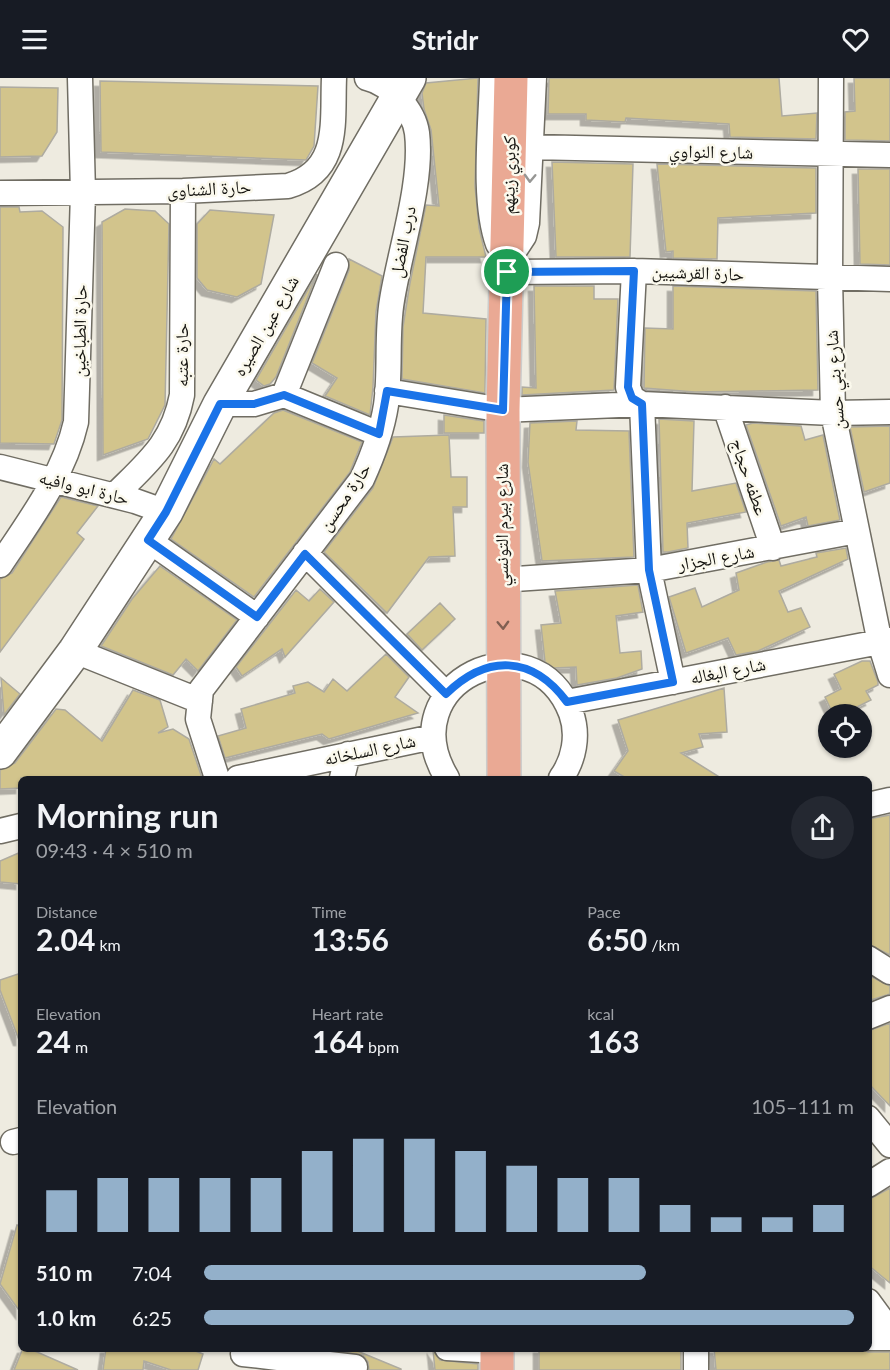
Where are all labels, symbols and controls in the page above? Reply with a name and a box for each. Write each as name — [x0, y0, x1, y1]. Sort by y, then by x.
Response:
icon: menu — [18, 23, 51, 56]
text: Stridr — [412, 23, 478, 56]
icon: heart — [839, 23, 872, 56]
street label: كوبري زينهم — [496, 135, 524, 215]
street label: شارع النواوي — [669, 139, 753, 167]
one-way arrow — [524, 174, 536, 183]
street label: حارة الشناوى — [166, 175, 252, 202]
street label: درب الفضل — [384, 204, 421, 280]
pin — [481, 246, 532, 297]
icon: arrive — [490, 255, 523, 288]
street label: حارة القرشيين — [651, 259, 745, 286]
street label: شارع عين الصيره — [227, 271, 304, 380]
street label: حارة الطباخين — [67, 285, 92, 377]
street label: حارة عتبه — [170, 323, 193, 387]
street label: شارع بني حسن — [820, 329, 853, 431]
street label: عطفه حجاج — [725, 435, 773, 519]
street label: حارة محسن — [313, 458, 376, 535]
street label: شارع بيرم التونسي — [490, 463, 517, 587]
street label: حارة ابو وافيه — [37, 465, 132, 509]
street label: شارع الجزار — [675, 539, 756, 576]
one-way arrow — [497, 620, 510, 629]
street label: شارع البغاله — [688, 652, 767, 689]
map controls — [818, 704, 872, 758]
button: locate — [818, 704, 872, 758]
street label: شارع السلخانه — [322, 729, 418, 770]
text: Morning run — [36, 795, 219, 835]
button: share — [791, 796, 854, 859]
text: 09:43 · 4 × 510 m — [36, 838, 193, 862]
text: Distance — [36, 902, 97, 921]
text: Time — [312, 902, 347, 921]
text: Pace — [587, 902, 621, 921]
text: 2.04 — [36, 921, 95, 957]
text: 13:56 — [312, 921, 389, 957]
text: 6:50 — [587, 921, 647, 957]
text: km — [95, 935, 121, 954]
text: /km — [647, 935, 680, 954]
text: Elevation — [36, 1004, 101, 1023]
text: Heart rate — [312, 1004, 383, 1023]
text: kcal — [587, 1004, 614, 1023]
text: 24 — [36, 1023, 71, 1059]
text: 164 — [312, 1023, 364, 1059]
text: 163 — [587, 1023, 640, 1059]
text: m — [71, 1037, 88, 1056]
text: bpm — [364, 1037, 399, 1056]
text: Elevation — [36, 1094, 117, 1118]
text: 105–111 m — [751, 1094, 854, 1118]
text: 510 m — [36, 1261, 92, 1285]
text: 7:04 — [132, 1261, 172, 1285]
text: 1.0 km — [36, 1306, 96, 1330]
text: 6:25 — [132, 1306, 172, 1330]

